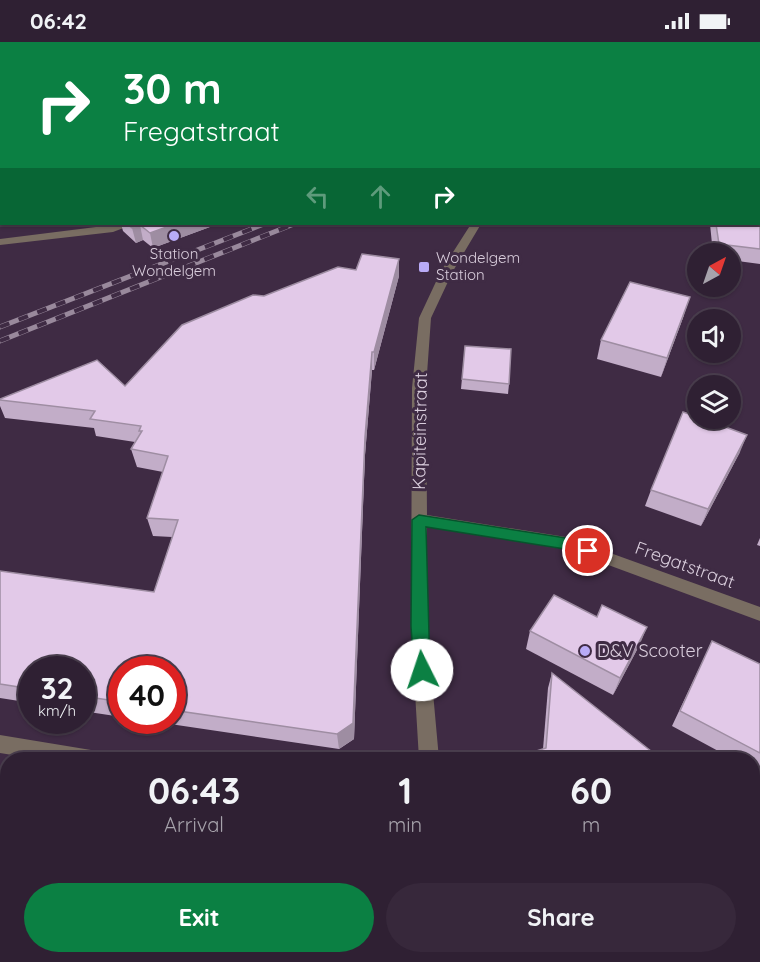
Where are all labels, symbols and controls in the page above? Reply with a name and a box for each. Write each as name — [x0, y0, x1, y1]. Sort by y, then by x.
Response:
text: 06:42 — [30, 7, 87, 35]
text: 30 m — [123, 62, 222, 115]
icon: right — [24, 66, 102, 144]
text: Fregatstraat — [123, 114, 280, 148]
icon: left — [301, 180, 334, 213]
icon: ahead — [364, 180, 397, 213]
icon: right — [427, 180, 460, 213]
marker: Station Wondelgem — [167, 229, 181, 243]
north arrow — [687, 243, 741, 297]
map controls — [687, 243, 741, 429]
place label: Station Wondelgem — [132, 244, 216, 280]
place label: Wondelgem Station — [436, 248, 520, 284]
marker: Wondelgem Station — [417, 260, 431, 274]
button: sound — [687, 309, 741, 363]
street label: Kapiteinstraat — [407, 372, 432, 490]
button: layers — [687, 375, 741, 429]
pin — [562, 525, 613, 576]
icon: arrive — [571, 534, 604, 567]
street label: Fregatstraat — [632, 536, 738, 593]
position arrow — [390, 638, 454, 702]
place label: D&V Scooter — [597, 639, 703, 662]
marker: D&V Scooter — [578, 644, 592, 658]
speed limit sign: 40 — [108, 656, 186, 734]
text: 32 — [40, 669, 74, 707]
text: km/h — [38, 701, 76, 720]
text: 06:43 — [148, 768, 240, 813]
text: 1 — [398, 768, 412, 813]
text: 60 — [570, 768, 612, 813]
text: Arrival — [164, 812, 224, 837]
text: min — [388, 812, 422, 837]
text: m — [582, 812, 600, 837]
button: Exit — [24, 883, 374, 952]
button: Share — [386, 883, 736, 952]

